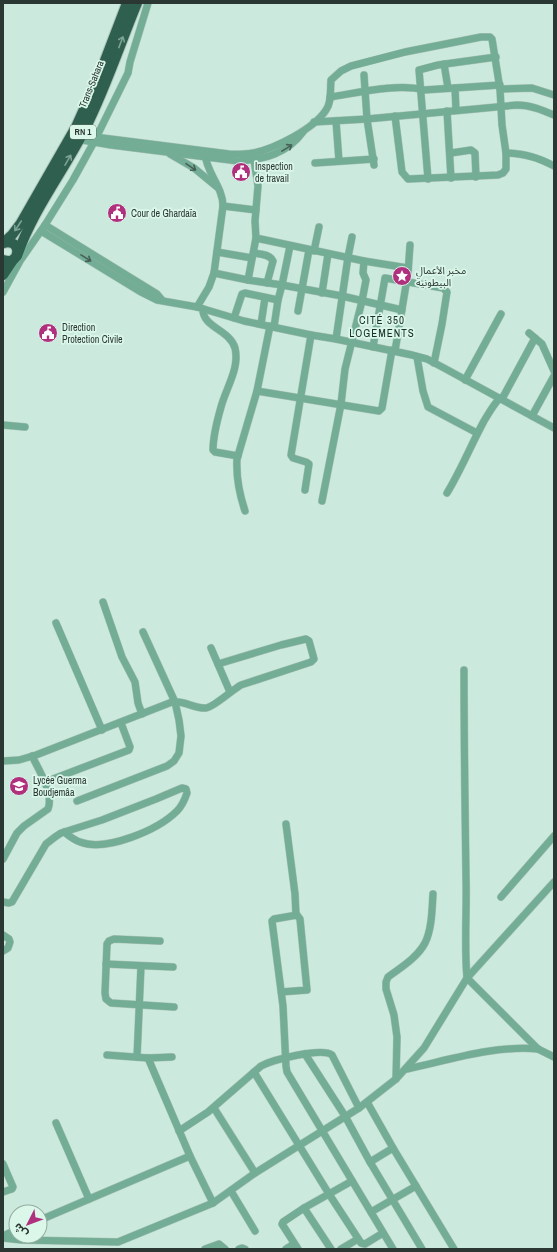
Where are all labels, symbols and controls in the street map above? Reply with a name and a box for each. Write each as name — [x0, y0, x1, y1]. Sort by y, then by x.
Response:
one-way arrow — [118, 36, 126, 48]
street label: Trans-Sahara — [76, 58, 107, 110]
road number: RN 1 — [70, 125, 96, 139]
one-way arrow — [281, 144, 292, 152]
one-way arrow — [64, 154, 72, 166]
place label: Inspection de travail — [255, 160, 293, 185]
public building icon: Inspection de travail — [230, 161, 252, 183]
one-way arrow — [185, 163, 197, 171]
public building icon: Cour de Ghardaïa — [106, 202, 128, 224]
place label: Cour de Ghardaïa — [131, 207, 197, 220]
one-way arrow — [14, 220, 22, 232]
one-way arrow — [80, 255, 92, 263]
place label: مخبر الأعمال البيطونية — [416, 264, 466, 289]
place icon: مخبر الأعمال البيطونية — [391, 265, 413, 287]
district label: CITÉ 350 LOGEMENTS — [349, 313, 415, 340]
place label: Direction Protection Civile — [62, 321, 123, 346]
public building icon: Direction Protection Civile — [37, 322, 59, 344]
place label: Lycée Guerma Boudjemâa — [33, 774, 87, 799]
school or university icon: Lycée Guerma Boudjemâa — [8, 775, 30, 797]
north arrow — [8, 1204, 48, 1244]
text: ش — [10, 1220, 31, 1241]

